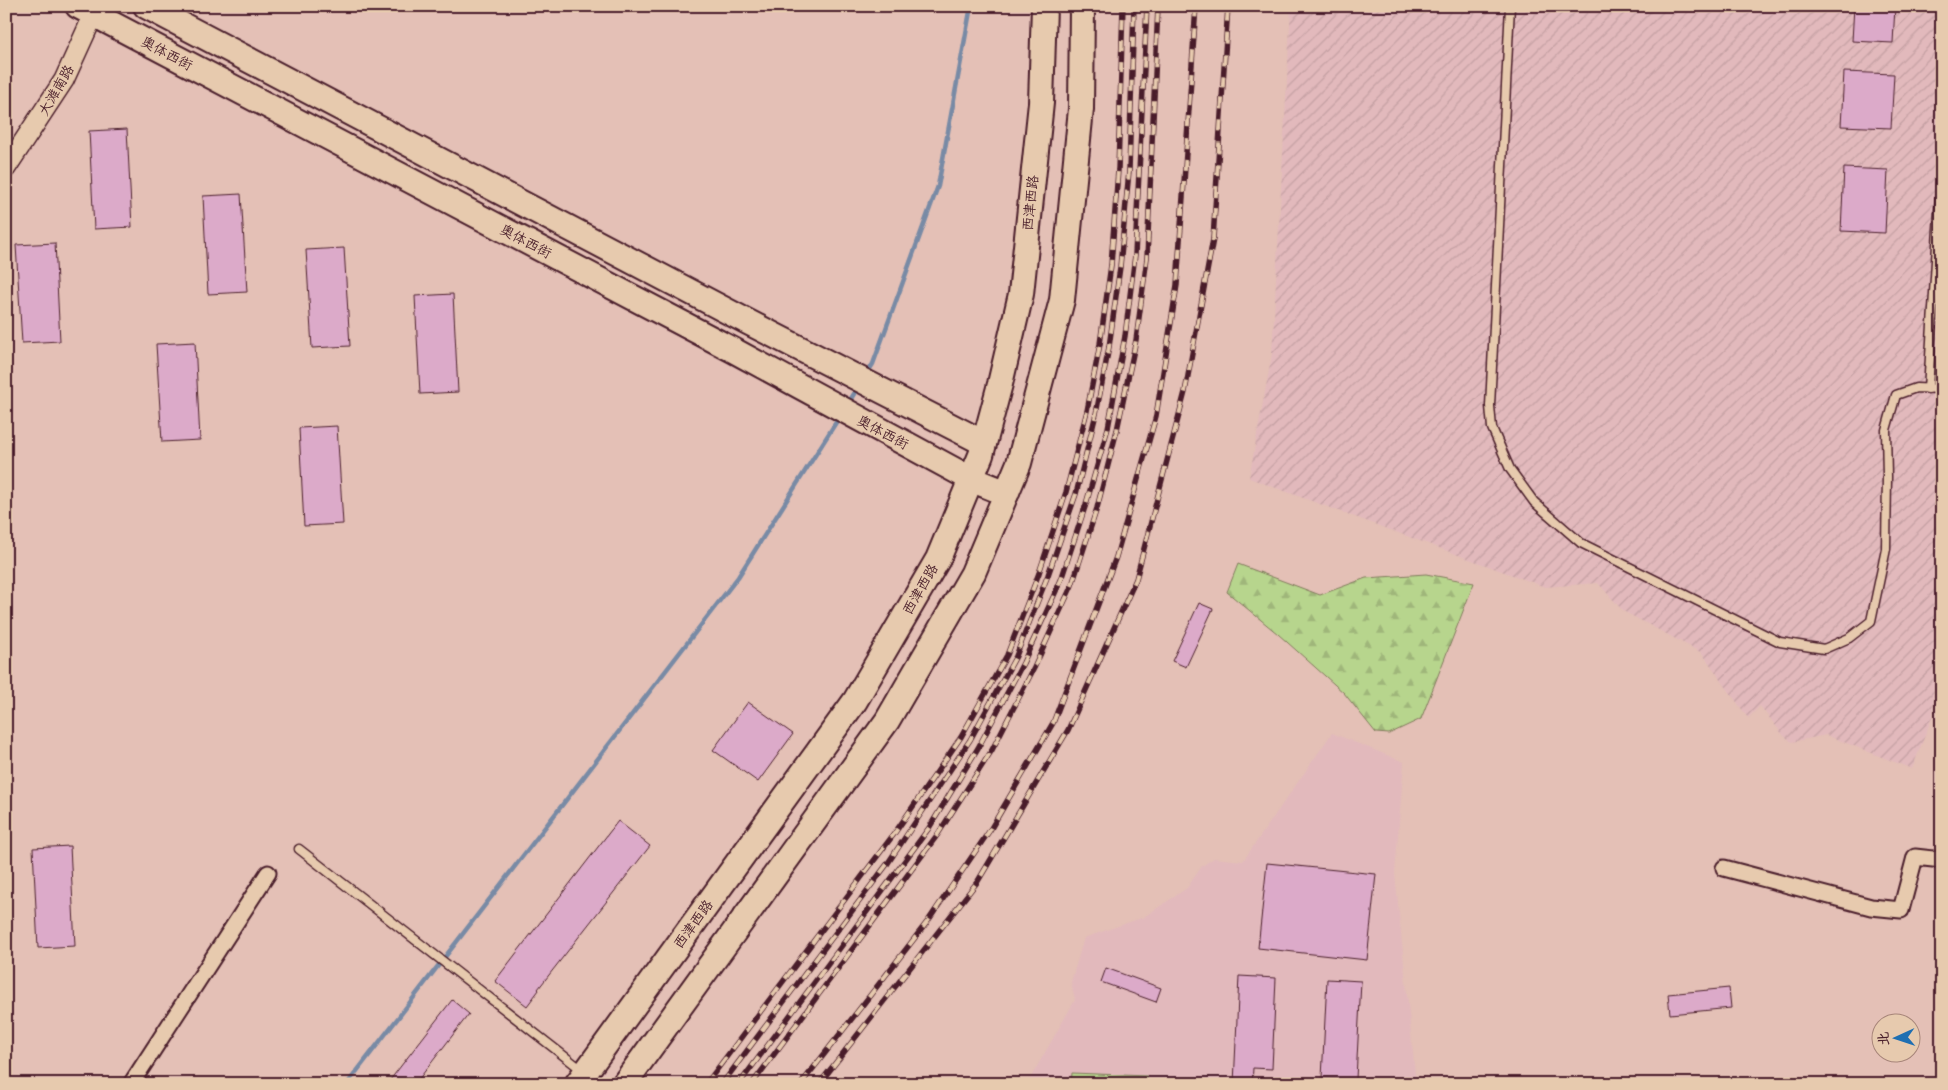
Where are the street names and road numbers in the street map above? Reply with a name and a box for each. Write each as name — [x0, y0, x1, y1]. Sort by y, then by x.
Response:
street label: 奥体西街 — [138, 32, 196, 74]
street label: 大滩南路 — [34, 61, 78, 119]
street label: 西津西路 — [1018, 174, 1042, 232]
street label: 奥体西街 — [497, 220, 555, 262]
street label: 奥体西街 — [854, 411, 912, 453]
street label: 西津西路 — [898, 560, 942, 618]
street label: 西津西路 — [669, 896, 717, 952]

